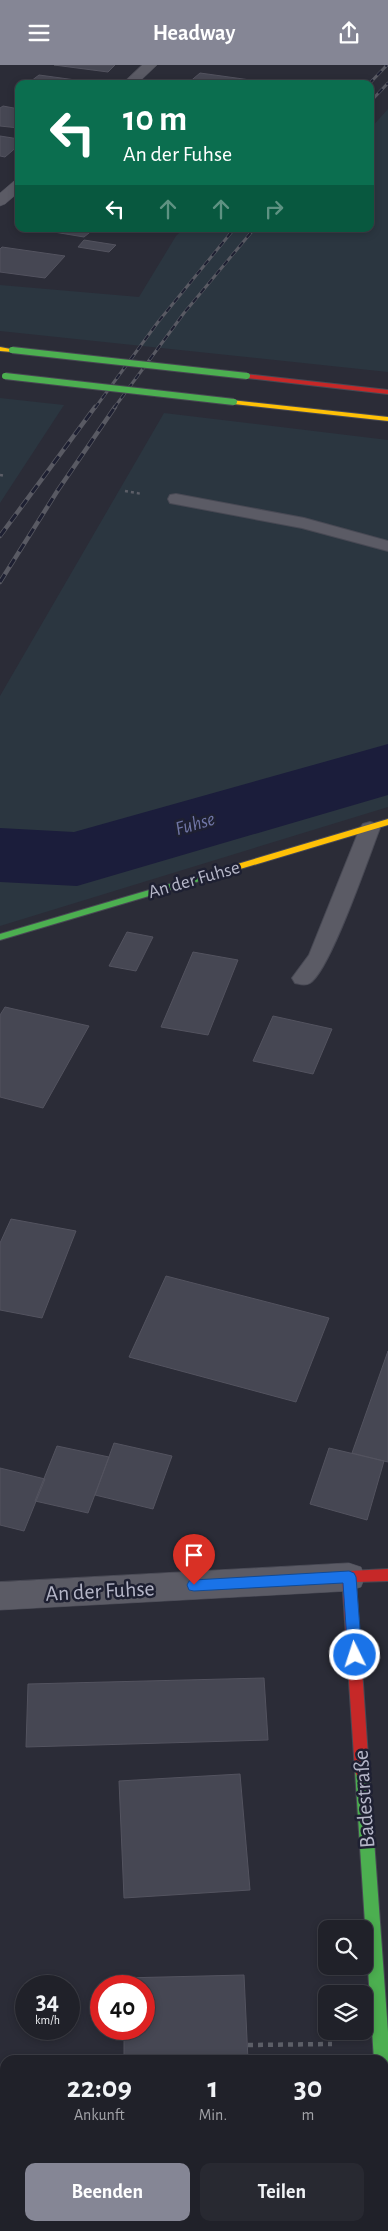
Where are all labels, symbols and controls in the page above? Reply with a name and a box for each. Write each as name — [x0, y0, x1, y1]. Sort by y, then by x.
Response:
icon: menu — [25, 19, 53, 47]
icon: share — [335, 19, 363, 47]
text: Headway — [153, 22, 235, 44]
icon: left — [40, 100, 105, 165]
text: 10 m — [123, 102, 187, 137]
text: An der Fuhse — [123, 143, 232, 165]
icon: left — [101, 195, 129, 223]
icon: ahead — [154, 195, 182, 223]
icon: ahead — [207, 195, 235, 223]
icon: right — [260, 195, 288, 223]
water label: Fuhse — [173, 809, 218, 839]
street label: An der Fuhse — [146, 858, 242, 902]
pin — [173, 1534, 215, 1585]
icon: arrive — [180, 1541, 208, 1569]
street label: An der Fuhse — [45, 1577, 155, 1605]
position arrow — [328, 1628, 380, 1680]
street label: Badestraße — [350, 1749, 378, 1849]
map controls — [318, 1920, 373, 2040]
button: search — [318, 1920, 373, 1975]
speed limit sign: 40 — [90, 1975, 155, 2040]
button: layers — [318, 1985, 373, 2040]
text: 34 — [36, 1989, 59, 2014]
text: km/h — [35, 2014, 60, 2026]
text: 22:09 — [67, 2073, 132, 2103]
text: 1 — [207, 2073, 218, 2103]
text: 30 — [294, 2073, 322, 2103]
text: Ankunft — [74, 2107, 125, 2123]
text: Min. — [199, 2107, 227, 2123]
text: m — [302, 2107, 314, 2123]
button: Beenden — [25, 2163, 190, 2221]
button: Teilen — [200, 2163, 364, 2221]

